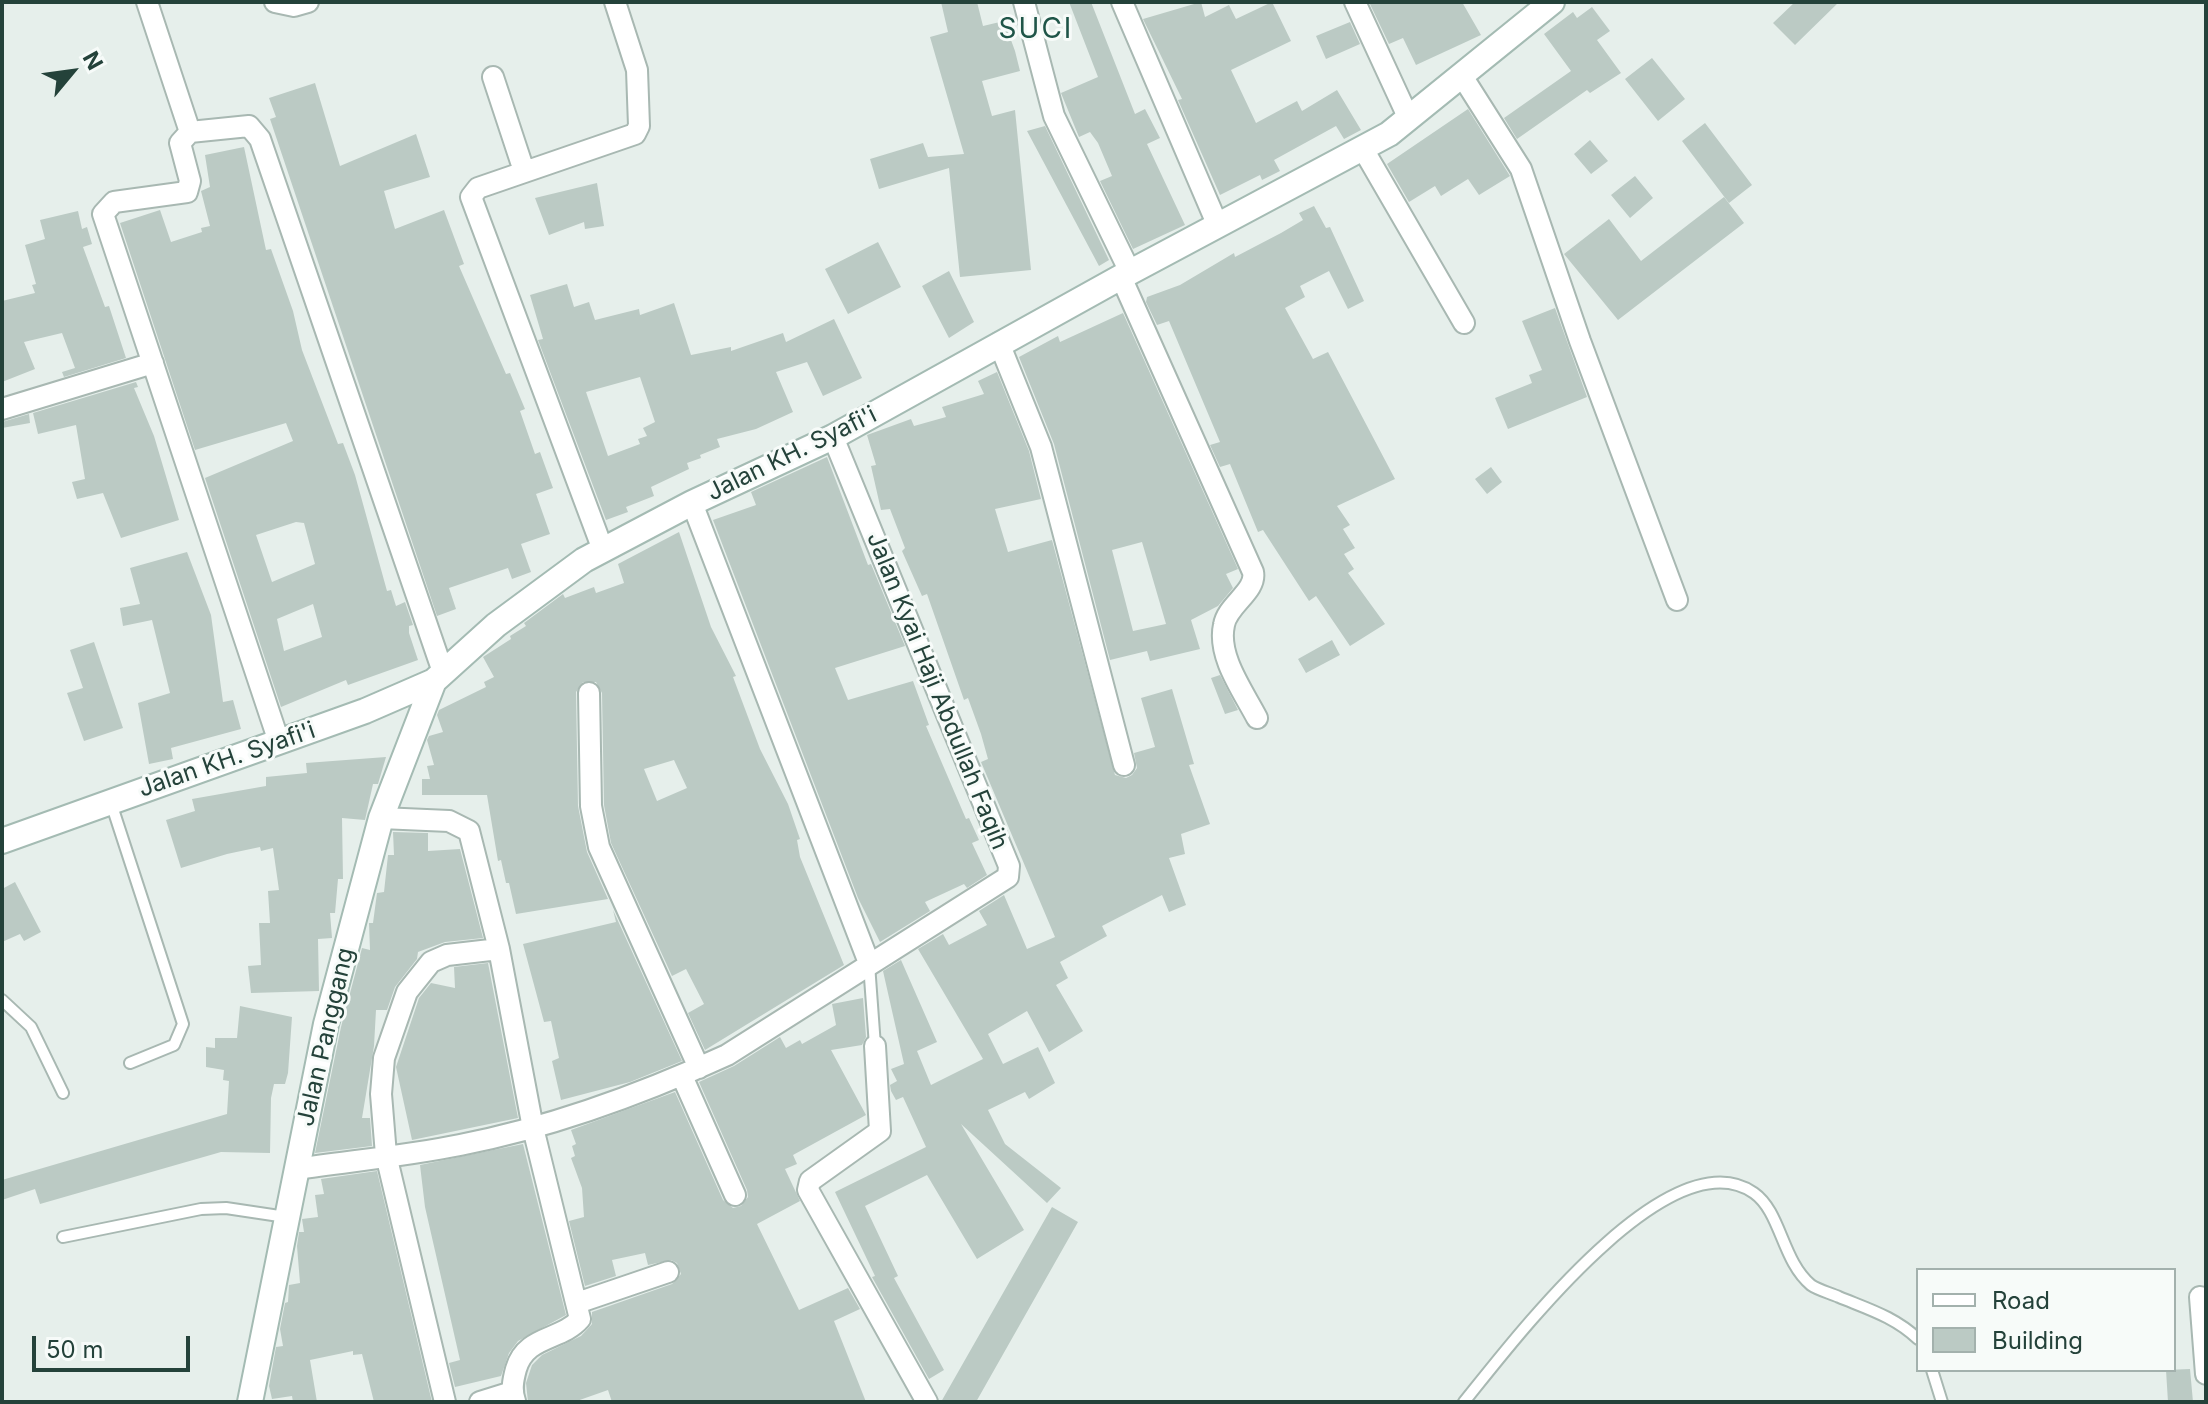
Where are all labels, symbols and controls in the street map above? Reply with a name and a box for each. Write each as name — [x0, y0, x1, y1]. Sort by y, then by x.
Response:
district label: SUCI — [999, 13, 1073, 47]
north arrow — [32, 32, 112, 112]
text: N — [78, 47, 108, 74]
street label: Jalan KH. Syafi'i — [703, 401, 881, 507]
street label: Jalan Kyai Haji Abdullah Faqih — [860, 528, 1014, 854]
street label: Jalan KH. Syafi'i — [135, 716, 319, 804]
street label: Jalan Panggang — [291, 945, 361, 1129]
legend — [1916, 1268, 2176, 1372]
text: Road — [1992, 1286, 2050, 1315]
scale bar — [36, 1320, 194, 1370]
text: Building — [1992, 1326, 2083, 1355]
text: 50 m — [46, 1335, 104, 1364]

